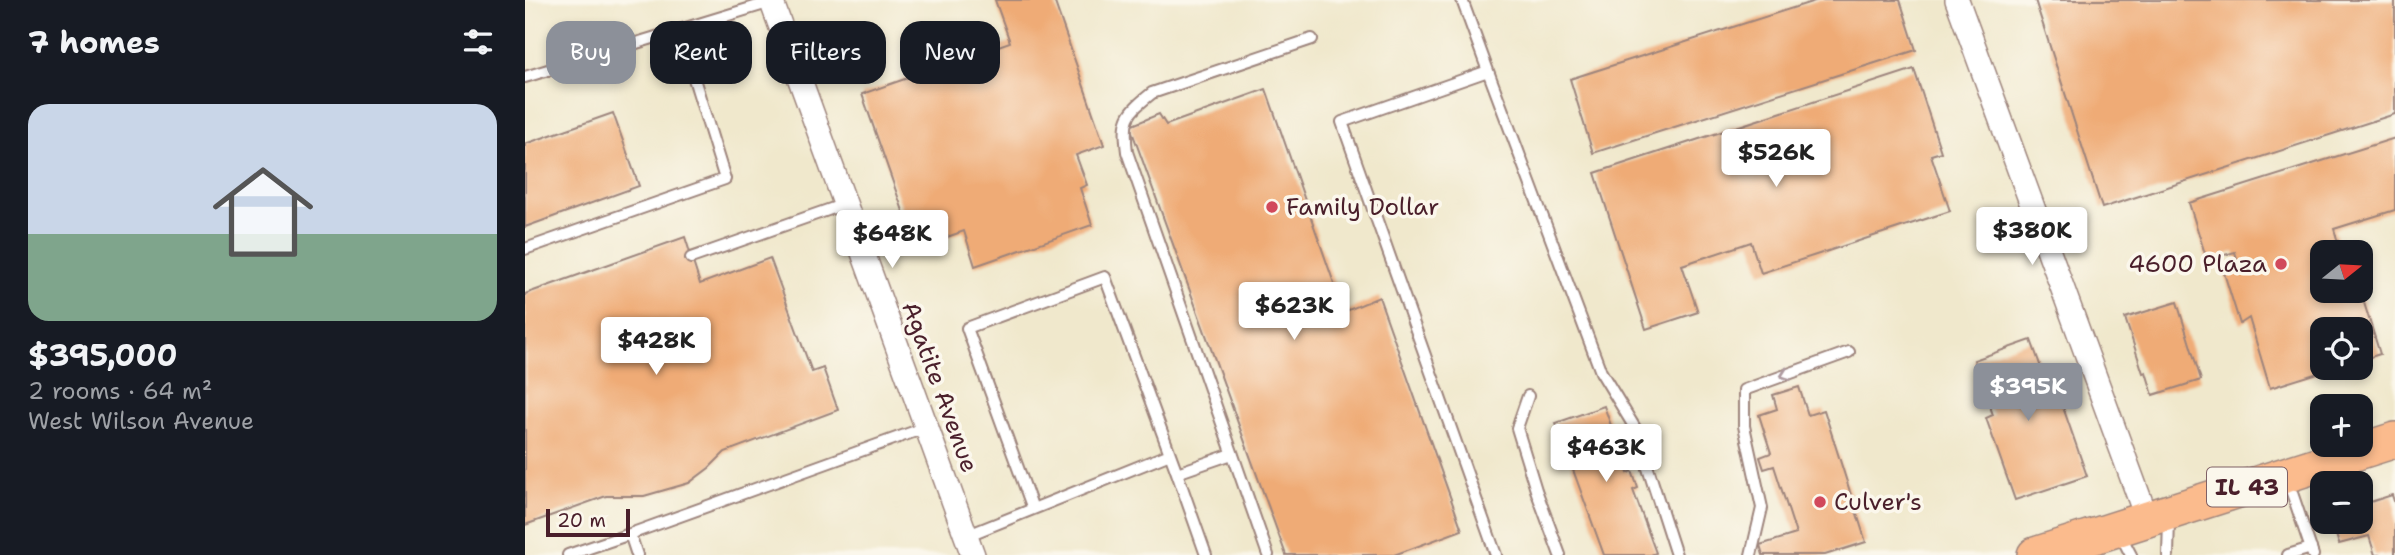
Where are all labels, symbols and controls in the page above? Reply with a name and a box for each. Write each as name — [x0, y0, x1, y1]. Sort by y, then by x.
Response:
chip: Buy — [546, 21, 636, 84]
chip: Rent — [650, 21, 752, 84]
chip: Filters — [766, 21, 886, 84]
chip: New — [900, 21, 1000, 84]
text: 7 homes — [28, 22, 160, 63]
icon: filters — [459, 23, 497, 61]
pin: $526K — [1727, 130, 1825, 189]
text: $526K — [1737, 137, 1815, 167]
icon: home — [200, 149, 326, 275]
place label: Family Dollar — [1286, 191, 1439, 223]
marker: Family Dollar — [1264, 199, 1280, 215]
pin: $380K — [1983, 208, 2081, 267]
pin: $648K — [843, 210, 941, 270]
text: $380K — [1992, 215, 2072, 245]
text: $648K — [852, 218, 932, 248]
north arrow — [2310, 240, 2373, 303]
map controls — [2310, 240, 2373, 534]
place label: 4600 Plaza — [2128, 248, 2267, 280]
marker: 4600 Plaza — [2273, 256, 2289, 272]
pin: $623K — [1245, 282, 1343, 342]
text: $623K — [1255, 290, 1333, 320]
street label: Agatite Avenue — [894, 297, 986, 477]
button: locate — [2310, 317, 2373, 380]
pin: $428K — [607, 318, 705, 377]
text: $428K — [617, 325, 695, 355]
text: $395,000 — [28, 335, 178, 376]
pin: $395K — [1979, 364, 2077, 423]
one-way arrow — [1779, 367, 1791, 381]
text: $395K — [1989, 371, 2067, 401]
text: 2 rooms · 64 m² — [28, 376, 212, 406]
button: + — [2310, 394, 2373, 457]
text: West Wilson Avenue — [28, 406, 254, 436]
pin: $463K — [1557, 424, 1655, 484]
text: $463K — [1567, 432, 1645, 462]
road number: IL 43 — [2207, 467, 2287, 506]
button: − — [2310, 471, 2373, 534]
place label: Culver's — [1834, 486, 1922, 518]
marker: Culver's — [1812, 494, 1828, 510]
scale bar — [546, 506, 630, 538]
text: 20 m — [557, 508, 606, 533]

